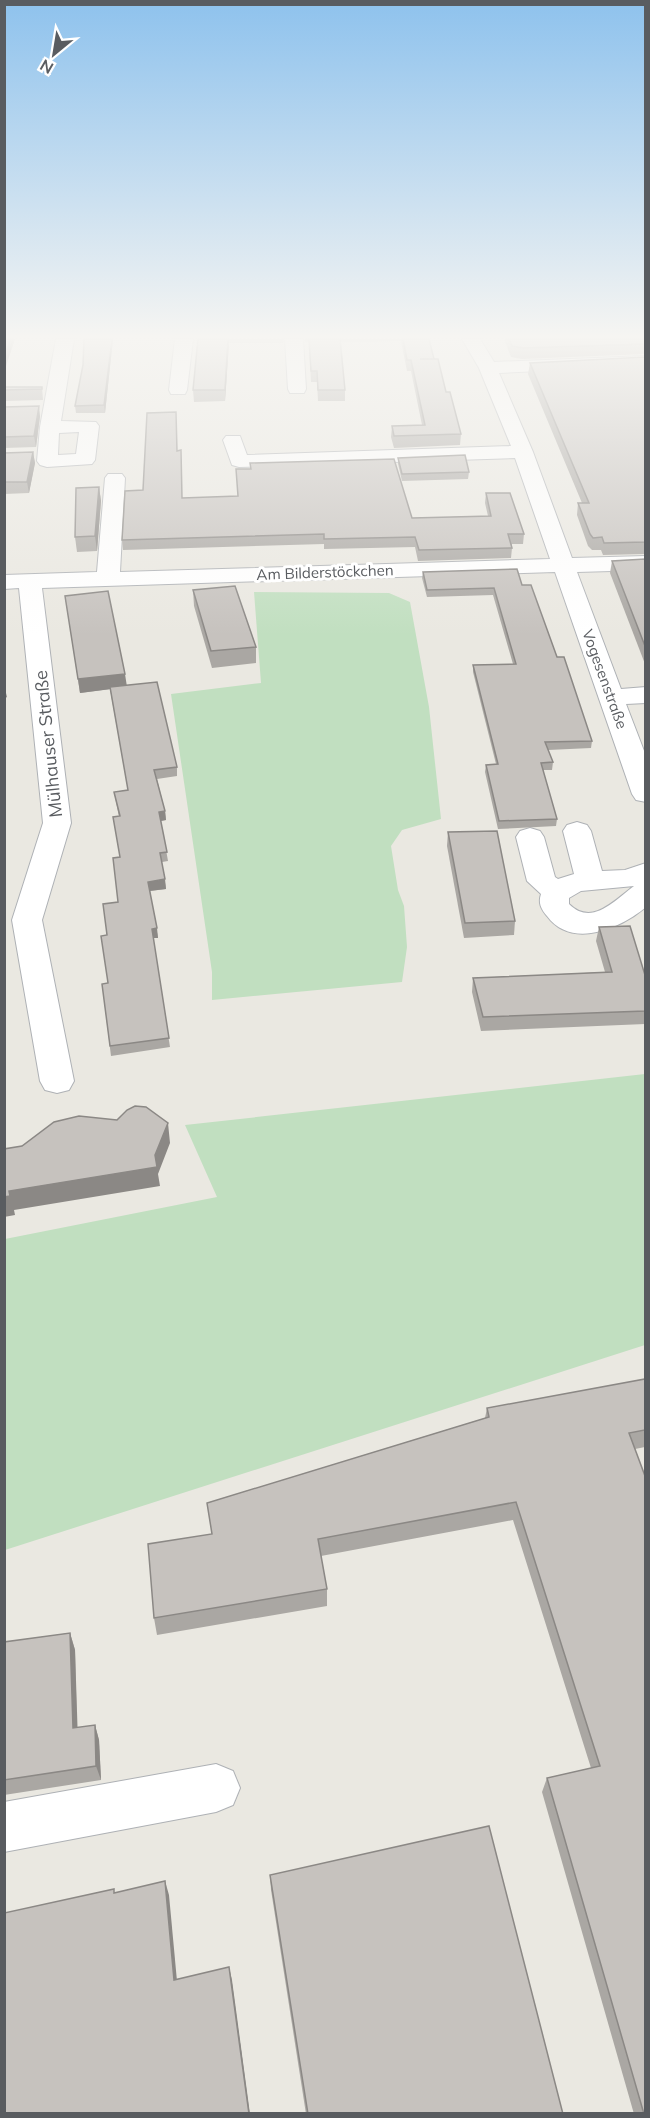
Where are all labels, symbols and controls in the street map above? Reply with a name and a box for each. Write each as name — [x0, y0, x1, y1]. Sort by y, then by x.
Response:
north arrow — [24, 24, 84, 84]
text: N — [36, 55, 57, 79]
street label: Am Bilderstöckchen — [256, 560, 394, 584]
street label: Vogesenstraße — [578, 627, 632, 731]
street label: Mülhauser Straße — [29, 669, 67, 819]

